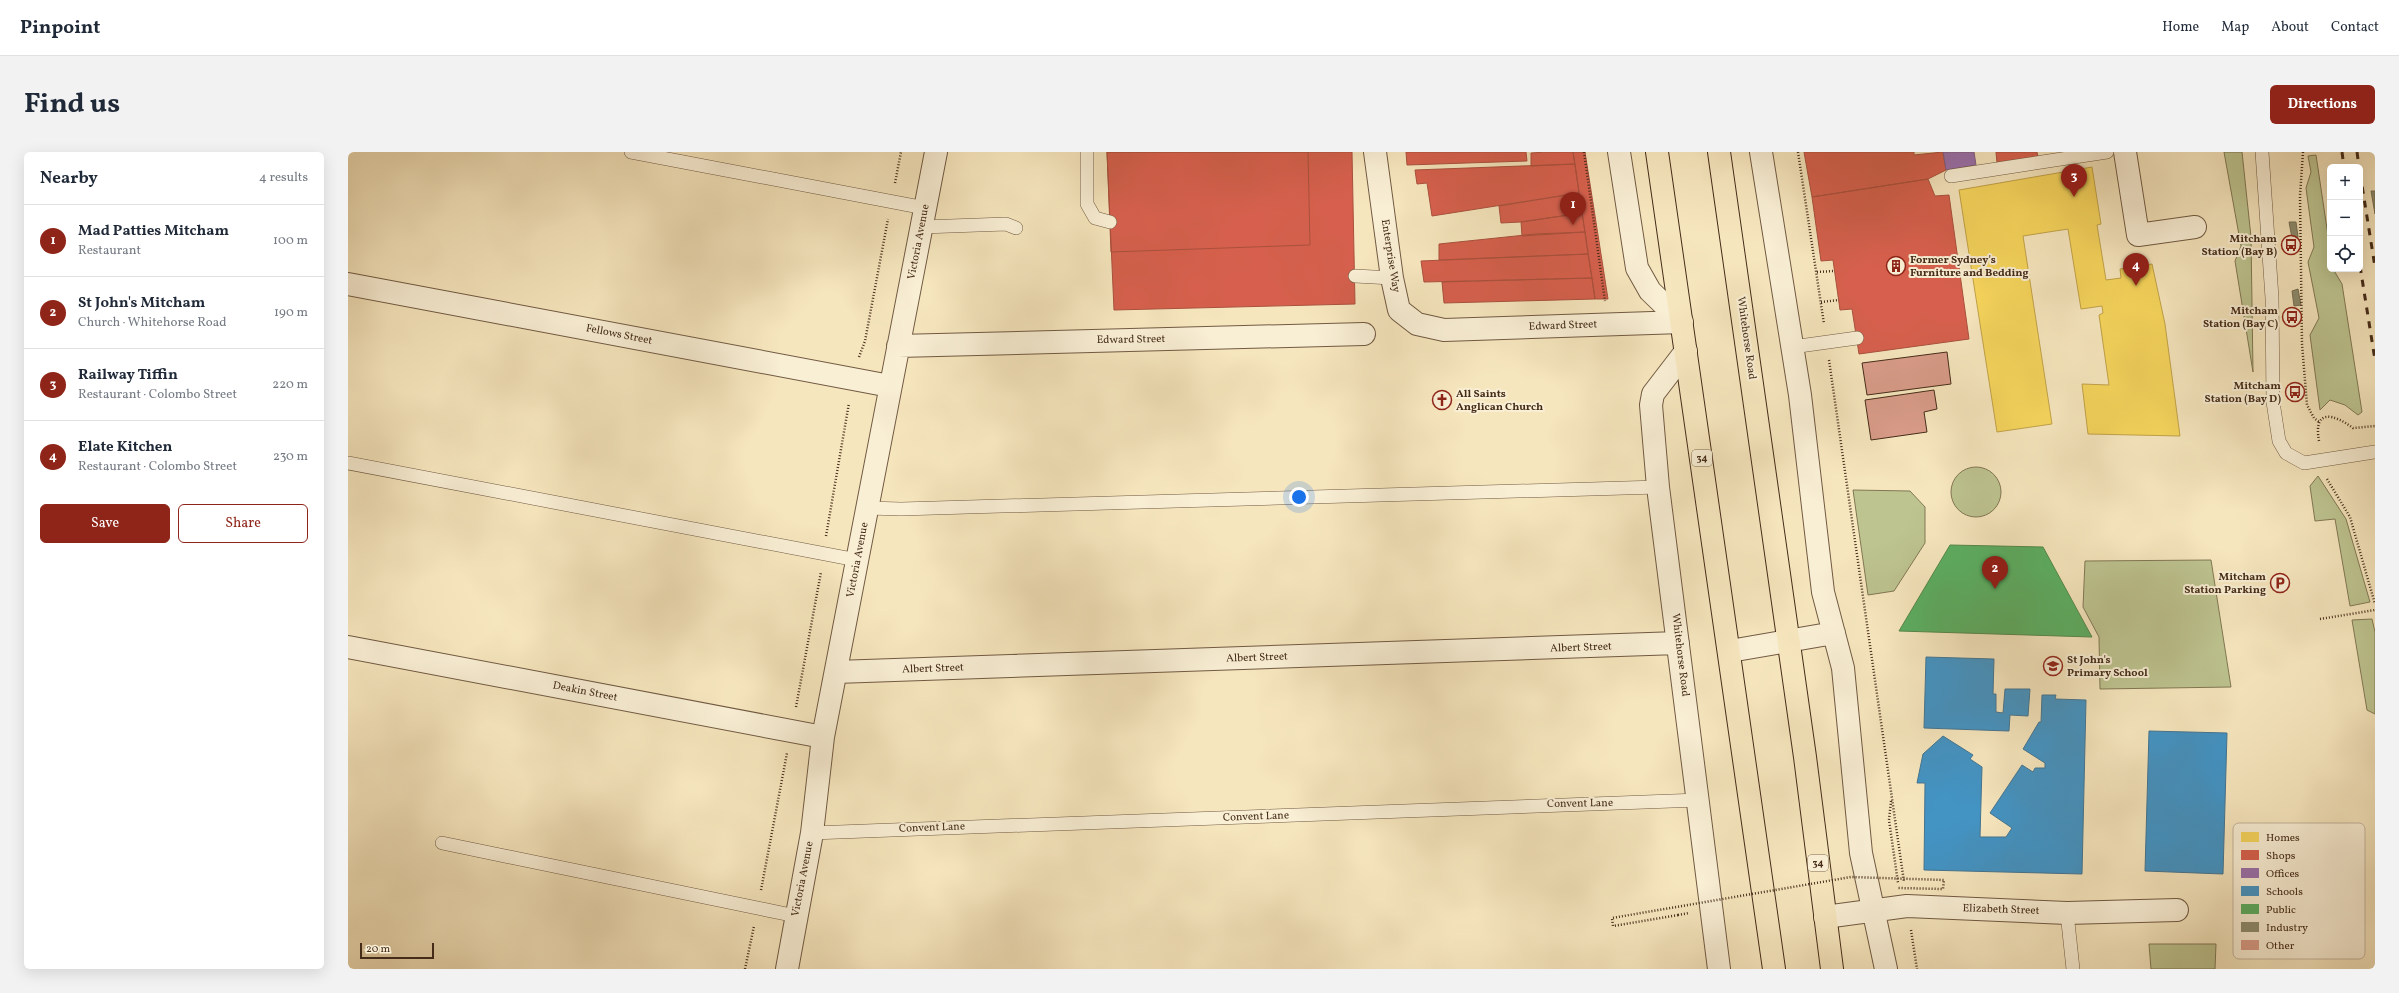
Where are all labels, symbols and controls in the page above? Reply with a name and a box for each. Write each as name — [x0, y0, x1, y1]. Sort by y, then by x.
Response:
text: Pinpoint — [20, 15, 100, 41]
text: Home — [2162, 18, 2199, 37]
text: Map — [2221, 18, 2249, 37]
text: About — [2271, 18, 2309, 37]
text: Contact — [2331, 18, 2379, 37]
text: Find us — [24, 85, 120, 124]
button: Directions — [2270, 85, 2375, 124]
pin: 3 — [2061, 164, 2087, 197]
map controls — [2327, 164, 2363, 272]
button: + — [2327, 164, 2363, 200]
text: Nearby — [40, 167, 98, 190]
text: 4 results — [259, 169, 308, 187]
pin: 1 — [1560, 192, 1586, 225]
button: − — [2327, 200, 2363, 236]
street label: Victoria Avenue — [904, 203, 934, 281]
street label: Enterprise Way — [1377, 218, 1403, 294]
text: Mad Patties Mitcham — [78, 221, 229, 242]
text: 1 — [50, 232, 56, 250]
text: 100 m — [273, 232, 308, 250]
place label: Mitcham Station (Bay B) — [2202, 232, 2277, 260]
bus stop icon: Mitcham Station (Bay B) — [2280, 234, 2302, 256]
button: locate — [2327, 236, 2363, 272]
text: Restaurant — [78, 242, 141, 260]
place label: Former Sydney's Furniture and Bedding — [1910, 253, 2029, 281]
pin: 4 — [2123, 253, 2149, 286]
building icon: Former Sydney's Furniture and Bedding — [1885, 255, 1907, 277]
text: St John's Mitcham — [78, 293, 205, 314]
street label: Whitehorse Road — [1733, 295, 1759, 381]
text: 2 — [50, 304, 56, 322]
text: 190 m — [274, 304, 308, 322]
place label: Mitcham Station (Bay C) — [2203, 304, 2278, 332]
bus stop icon: Mitcham Station (Bay C) — [2281, 306, 2303, 328]
text: Church · Whitehorse Road — [78, 314, 227, 332]
street label: Edward Street — [1528, 317, 1598, 335]
street label: Fellows Street — [584, 321, 654, 349]
street label: Edward Street — [1097, 332, 1166, 348]
text: Railway Tiffin — [78, 365, 178, 386]
text: 3 — [50, 376, 56, 394]
text: 220 m — [272, 376, 308, 394]
place label: Mitcham Station (Bay D) — [2205, 379, 2281, 407]
bus stop icon: Mitcham Station (Bay D) — [2284, 381, 2306, 403]
text: Restaurant · Colombo Street — [78, 386, 237, 404]
place label: All Saints Anglican Church — [1456, 387, 1543, 415]
church icon: All Saints Anglican Church — [1431, 389, 1453, 411]
text: Elate Kitchen — [78, 437, 172, 458]
text: 4 — [49, 448, 57, 466]
text: 230 m — [273, 448, 308, 466]
road number: 34 — [1692, 450, 1712, 466]
text: Restaurant · Colombo Street — [78, 458, 237, 476]
your location — [1289, 487, 1309, 507]
button: Save — [40, 504, 170, 543]
button: Share — [178, 504, 308, 543]
street label: Victoria Avenue — [843, 521, 873, 599]
pin: 2 — [1982, 556, 2008, 589]
place label: Mitcham Station Parking — [2184, 570, 2266, 598]
parking icon: Mitcham Station Parking — [2269, 572, 2291, 594]
street label: Whitehorse Road — [1667, 613, 1693, 697]
street label: Albert Street — [1550, 639, 1612, 657]
street label: Albert Street — [1226, 649, 1288, 667]
place label: St John's Primary School — [2067, 653, 2148, 681]
school or university icon: St John's Primary School — [2042, 655, 2064, 677]
street label: Albert Street — [902, 660, 964, 678]
street label: Deakin Street — [551, 678, 619, 706]
street label: Convent Lane — [1547, 796, 1613, 812]
street label: Convent Lane — [1223, 808, 1289, 826]
street label: Convent Lane — [899, 819, 965, 837]
legend — [2233, 823, 2365, 959]
text: Homes — [2266, 831, 2300, 846]
street label: Victoria Avenue — [788, 840, 818, 918]
text: Shops — [2266, 849, 2296, 864]
road number: 34 — [1808, 855, 1828, 871]
text: Offices — [2266, 867, 2300, 882]
text: Schools — [2266, 885, 2303, 900]
street label: Elizabeth Street — [1962, 901, 2040, 919]
text: Public — [2266, 903, 2296, 918]
text: Industry — [2266, 921, 2308, 936]
text: Other — [2266, 939, 2295, 954]
scale bar — [360, 941, 434, 960]
text: 20 m — [366, 942, 390, 957]

